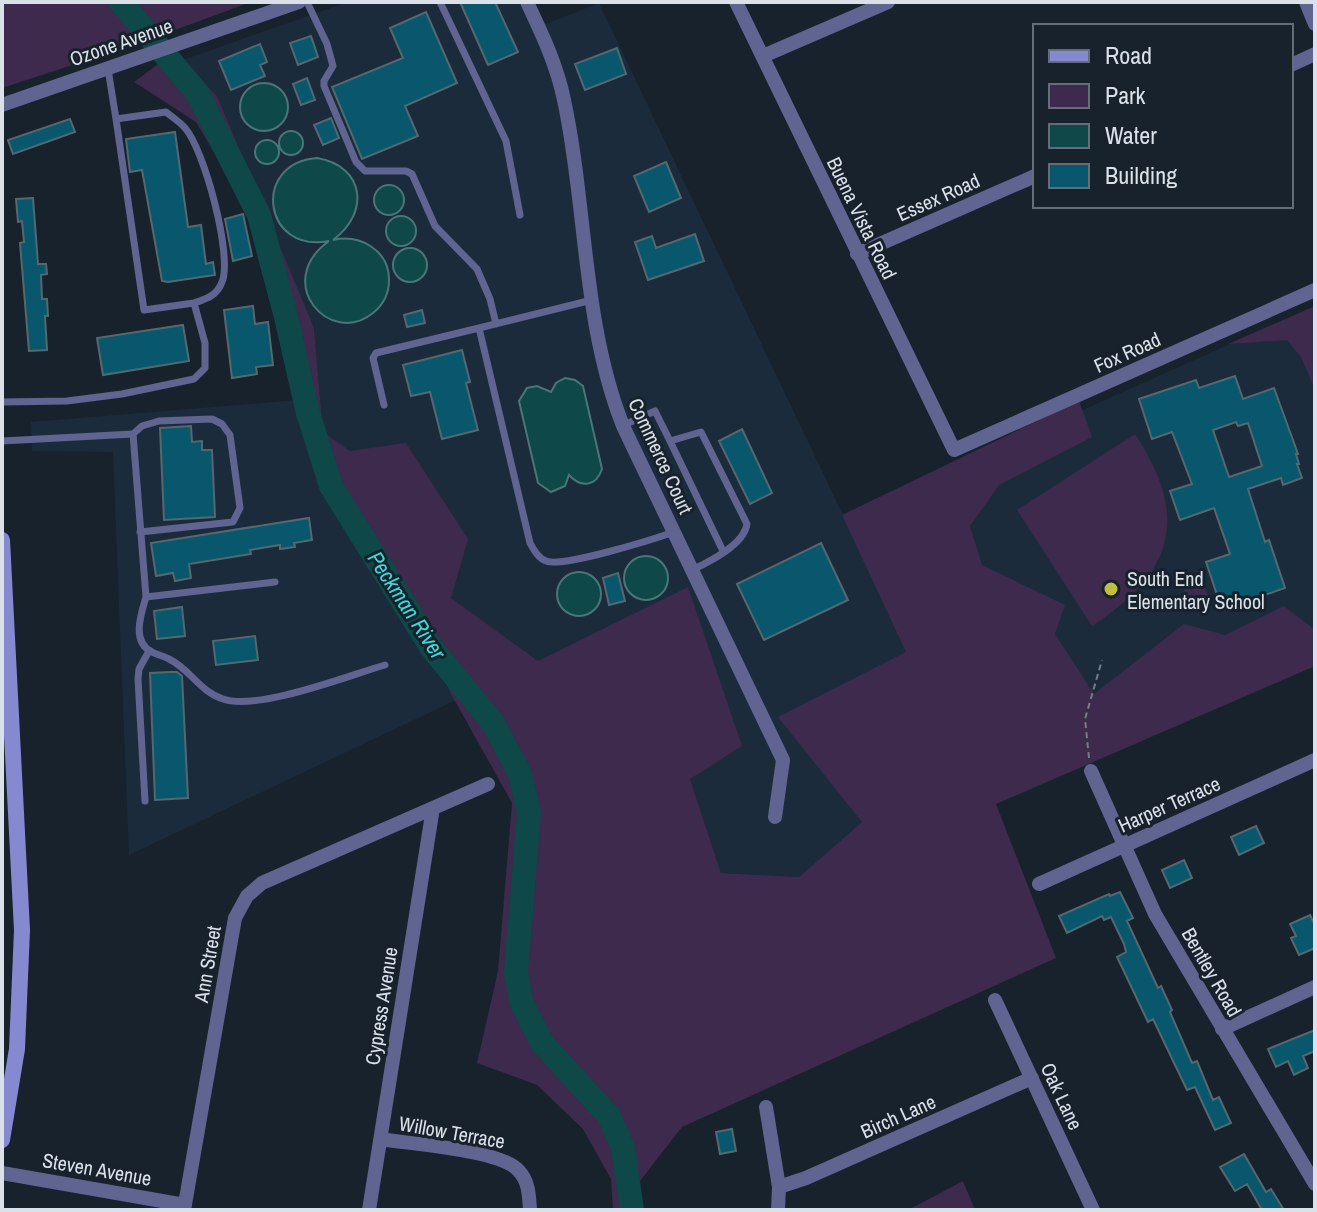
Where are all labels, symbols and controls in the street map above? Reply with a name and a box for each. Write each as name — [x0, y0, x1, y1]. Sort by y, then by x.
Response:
street label: Ozone Avenue — [66, 12, 176, 72]
legend — [1033, 24, 1293, 208]
text: Road — [1105, 39, 1152, 71]
text: Park — [1105, 79, 1146, 111]
text: Water — [1105, 119, 1157, 151]
street label: Buena Vista Road — [821, 152, 903, 284]
text: Building — [1105, 159, 1177, 191]
street label: Essex Road — [892, 167, 984, 227]
street label: Fox Road — [1089, 325, 1165, 379]
street label: Commerce Court — [622, 394, 700, 519]
water label: Peckman River — [361, 545, 454, 666]
place label: South End Elementary School — [1127, 565, 1265, 615]
marker: South End Elementary School — [1102, 580, 1120, 598]
street label: Harper Terrace — [1114, 769, 1224, 839]
street label: Ann Street — [187, 923, 227, 1005]
street label: Bentley Road — [1176, 923, 1248, 1021]
street label: Cypress Avenue — [358, 945, 404, 1067]
street label: Oak Lane — [1035, 1058, 1089, 1134]
street label: Birch Lane — [856, 1088, 940, 1144]
street label: Willow Terrace — [397, 1109, 507, 1155]
street label: Steven Avenue — [40, 1146, 154, 1192]

